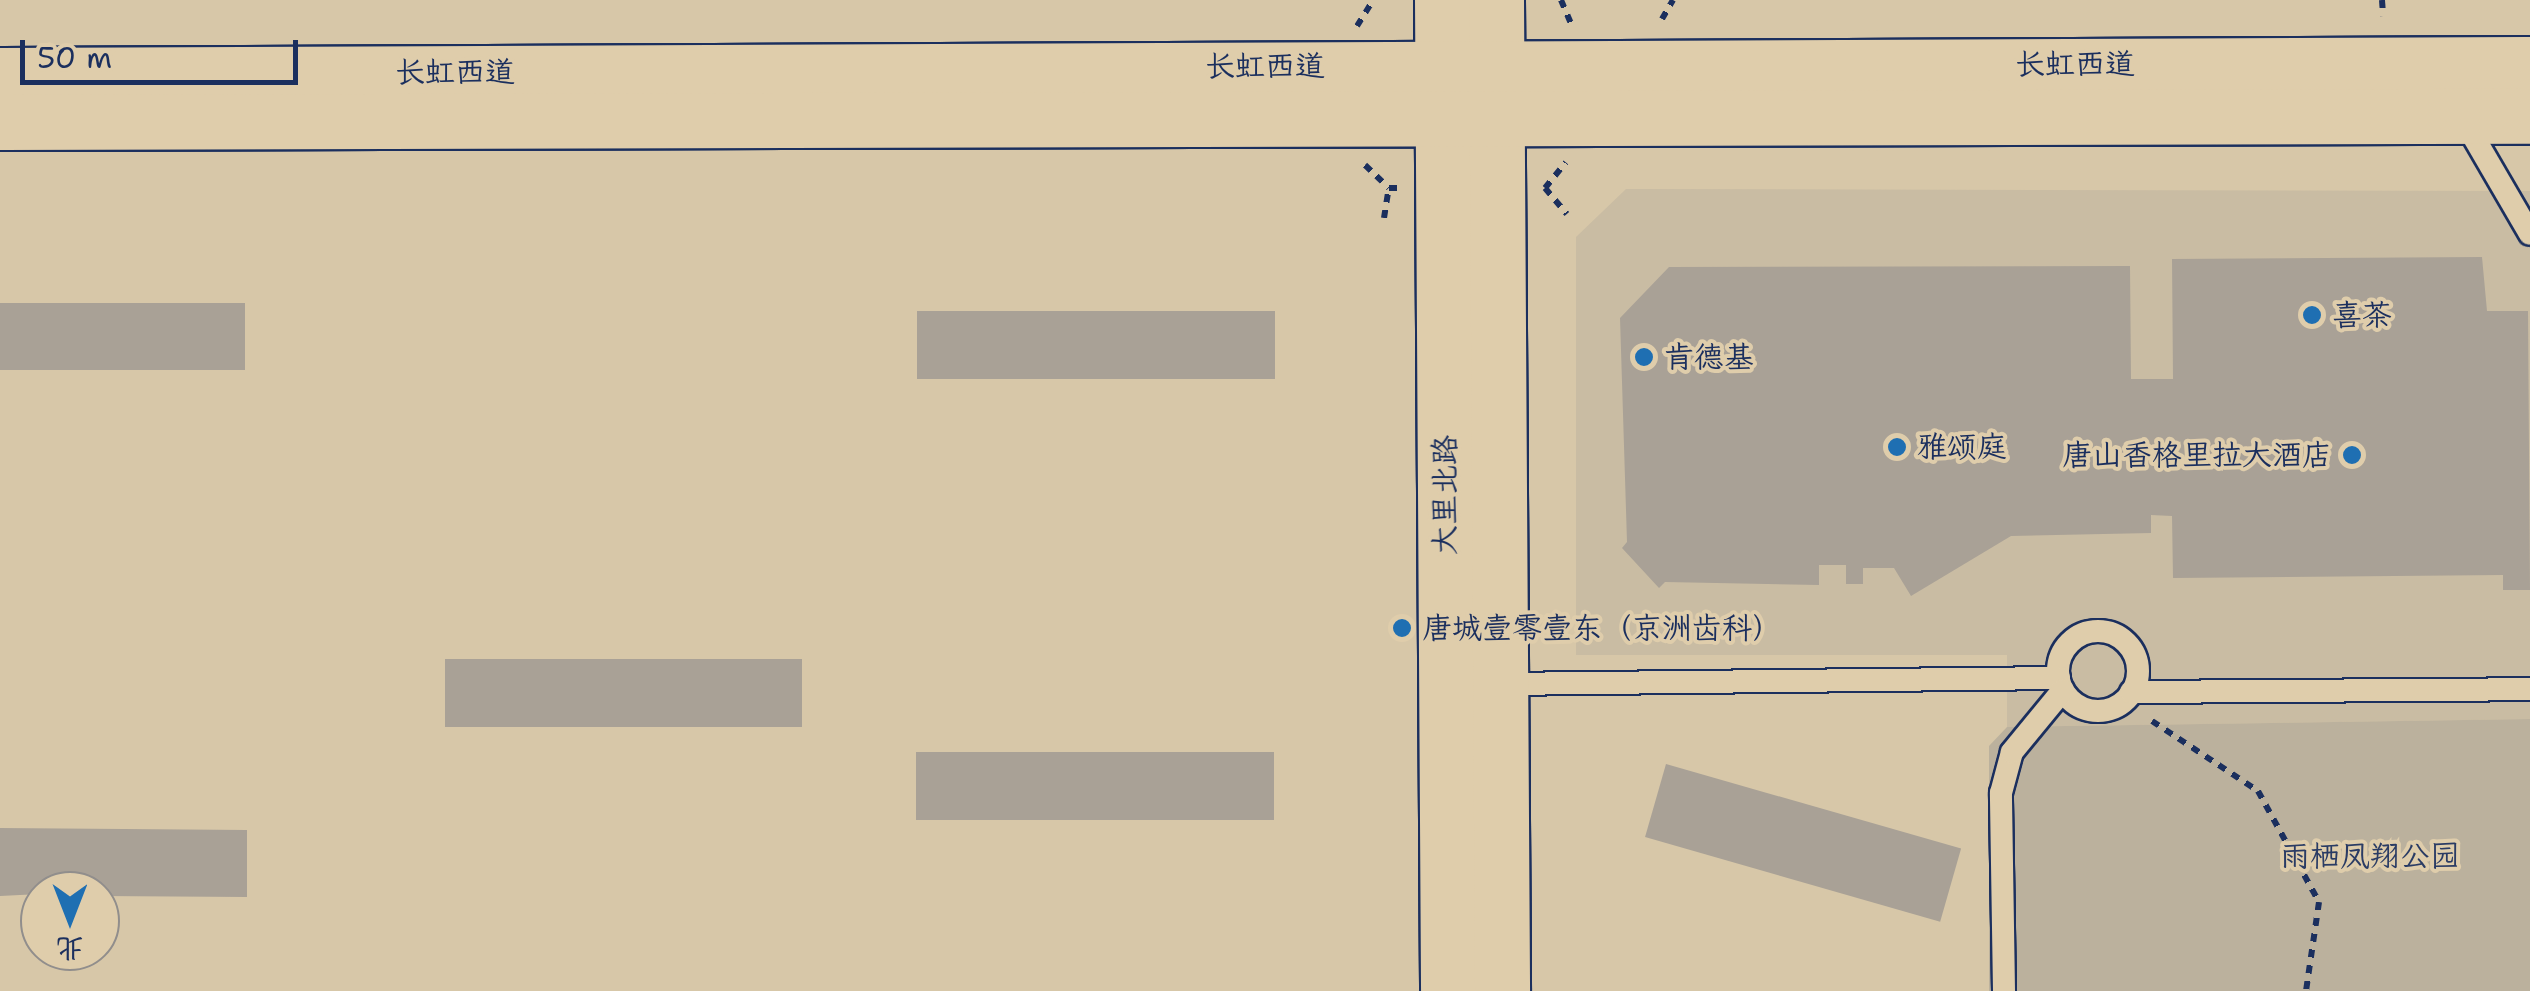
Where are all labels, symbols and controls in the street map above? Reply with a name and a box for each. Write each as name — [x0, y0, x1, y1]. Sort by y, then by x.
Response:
scale bar — [25, 20, 302, 82]
text: 50 m — [37, 37, 112, 78]
street label: 长虹西道 — [2015, 46, 2135, 82]
street label: 长虹西道 — [1205, 48, 1325, 84]
street label: 长虹西道 — [395, 54, 515, 90]
place label: 喜茶 — [2332, 297, 2392, 333]
marker: 喜茶 — [2301, 304, 2323, 326]
place label: 肯德基 — [1664, 339, 1754, 375]
marker: 肯德基 — [1633, 346, 1655, 368]
place label: 雅颂庭 — [1917, 429, 2007, 465]
street label: 大里北路 — [1427, 435, 1463, 555]
marker: 雅颂庭 — [1886, 436, 1908, 458]
place label: 唐山香格里拉大酒店 — [2062, 437, 2332, 473]
marker: 唐山香格里拉大酒店 — [2341, 444, 2363, 466]
place label: 唐城壹零壹东（京洲齿科） — [1422, 610, 1782, 646]
marker: 唐城壹零壹东（京洲齿科） — [1391, 617, 1413, 639]
park label: 雨栖凤翔公园 — [2280, 838, 2460, 874]
north arrow — [20, 871, 120, 971]
text: 北 — [56, 930, 84, 968]

